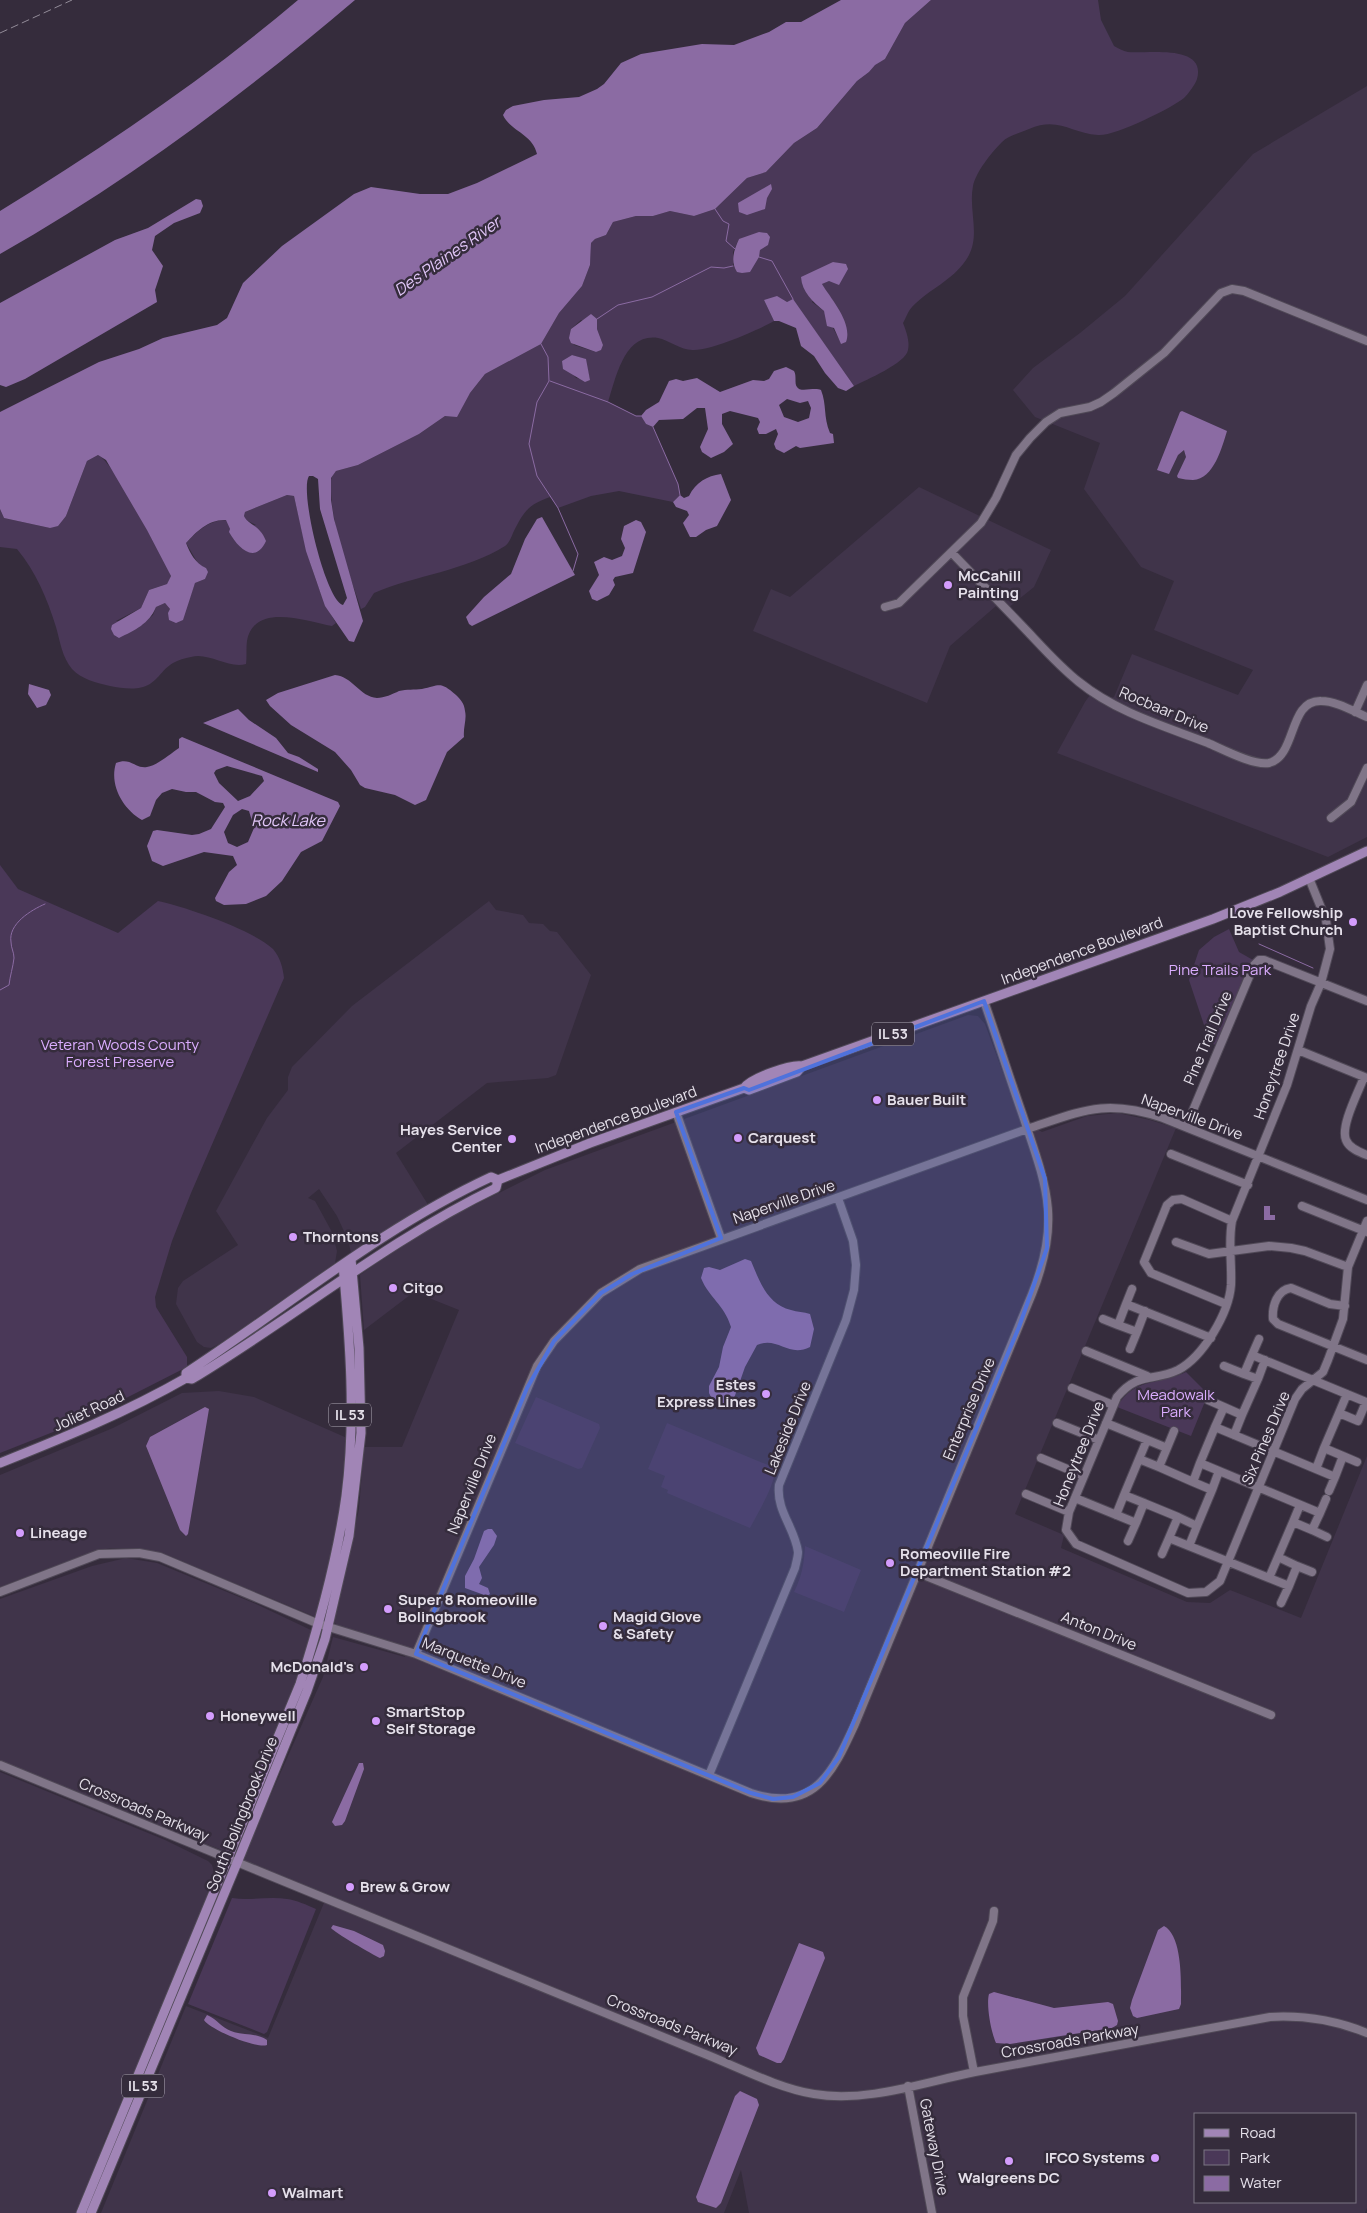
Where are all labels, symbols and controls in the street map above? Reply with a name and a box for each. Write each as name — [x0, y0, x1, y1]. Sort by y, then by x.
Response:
water label: Des Plaines River — [390, 210, 506, 301]
place label: McCahill Painting — [958, 565, 1021, 603]
marker: McCahill Painting — [942, 579, 954, 591]
street label: Rocbaar Drive — [1116, 681, 1213, 738]
water label: Rock Lake — [251, 809, 327, 831]
place label: Love Fellowship Baptist Church — [1229, 902, 1343, 940]
street label: Independence Boulevard — [998, 911, 1166, 990]
marker: Love Fellowship Baptist Church — [1347, 916, 1359, 928]
park label: Pine Trails Park — [1169, 959, 1272, 980]
street label: Pine Trail Drive — [1178, 988, 1237, 1088]
street label: Honeytree Drive — [1248, 1009, 1305, 1122]
road number: IL 53 — [872, 1022, 914, 1046]
park label: Veteran Woods County Forest Preserve — [41, 1034, 199, 1072]
street label: Independence Boulevard — [532, 1080, 700, 1159]
street label: Naperville Drive — [1138, 1088, 1246, 1145]
place label: Bauer Built — [887, 1089, 966, 1110]
marker: Bauer Built — [871, 1094, 883, 1106]
place label: Hayes Service Center — [400, 1119, 502, 1157]
place label: Carquest — [748, 1127, 816, 1148]
marker: Carquest — [732, 1132, 744, 1144]
marker: Hayes Service Center — [506, 1133, 518, 1145]
street label: Naperville Drive — [730, 1174, 838, 1229]
place label: Thorntons — [303, 1226, 379, 1247]
marker: Thorntons — [287, 1231, 299, 1243]
place label: Citgo — [403, 1277, 443, 1298]
marker: Citgo — [387, 1282, 399, 1294]
street label: Enterprise Drive — [937, 1354, 1000, 1463]
place label: Estes Express Lines — [657, 1374, 756, 1412]
street label: Lakeside Drive — [759, 1378, 816, 1478]
park label: Meadowalk Park — [1137, 1384, 1215, 1422]
street label: Joliet Road — [50, 1385, 128, 1436]
marker: Estes Express Lines — [760, 1388, 772, 1400]
street label: Six Pines Drive — [1236, 1388, 1295, 1488]
street label: Honeytree Drive — [1048, 1398, 1109, 1510]
road number: IL 53 — [329, 1404, 371, 1426]
street label: Naperville Drive — [442, 1430, 501, 1537]
place label: Lineage — [30, 1522, 87, 1543]
marker: Lineage — [14, 1527, 26, 1539]
place label: Romeoville Fire Department Station #2 — [900, 1543, 1071, 1581]
marker: Romeoville Fire Department Station #2 — [884, 1557, 896, 1569]
place label: Super 8 Romeoville Bolingbrook — [398, 1589, 537, 1627]
marker: Super 8 Romeoville Bolingbrook — [382, 1603, 394, 1615]
place label: Magid Glove & Safety — [613, 1606, 701, 1644]
street label: Anton Drive — [1058, 1606, 1140, 1655]
marker: Magid Glove & Safety — [597, 1620, 609, 1632]
street label: Marquette Drive — [419, 1632, 530, 1693]
place label: McDonald's — [270, 1656, 354, 1677]
marker: McDonald's — [358, 1661, 370, 1673]
place label: SmartStop Self Storage — [386, 1701, 476, 1739]
place label: Honeywell — [220, 1705, 296, 1726]
marker: Honeywell — [204, 1710, 216, 1722]
marker: SmartStop Self Storage — [370, 1715, 382, 1727]
street label: South Bolingbrook Drive — [201, 1733, 282, 1894]
street label: Crossroads Parkway — [76, 1773, 213, 1846]
place label: Brew & Grow — [360, 1876, 450, 1897]
marker: Brew & Grow — [344, 1881, 356, 1893]
street label: Crossroads Parkway — [604, 1989, 741, 2060]
street label: Crossroads Parkway — [999, 2018, 1141, 2063]
road number: IL 53 — [122, 2074, 164, 2098]
street label: Gateway Drive — [915, 2097, 954, 2197]
legend — [1194, 2113, 1357, 2203]
text: Road — [1240, 2122, 1276, 2143]
place label: IFCO Systems — [1045, 2147, 1145, 2168]
text: Park — [1240, 2147, 1270, 2168]
marker: IFCO Systems — [1149, 2152, 1161, 2164]
marker: Walgreens DC — [1003, 2155, 1015, 2167]
place label: Walgreens DC — [958, 2167, 1060, 2188]
text: Water — [1240, 2172, 1282, 2193]
place label: Walmart — [282, 2182, 343, 2203]
marker: Walmart — [266, 2187, 278, 2199]

